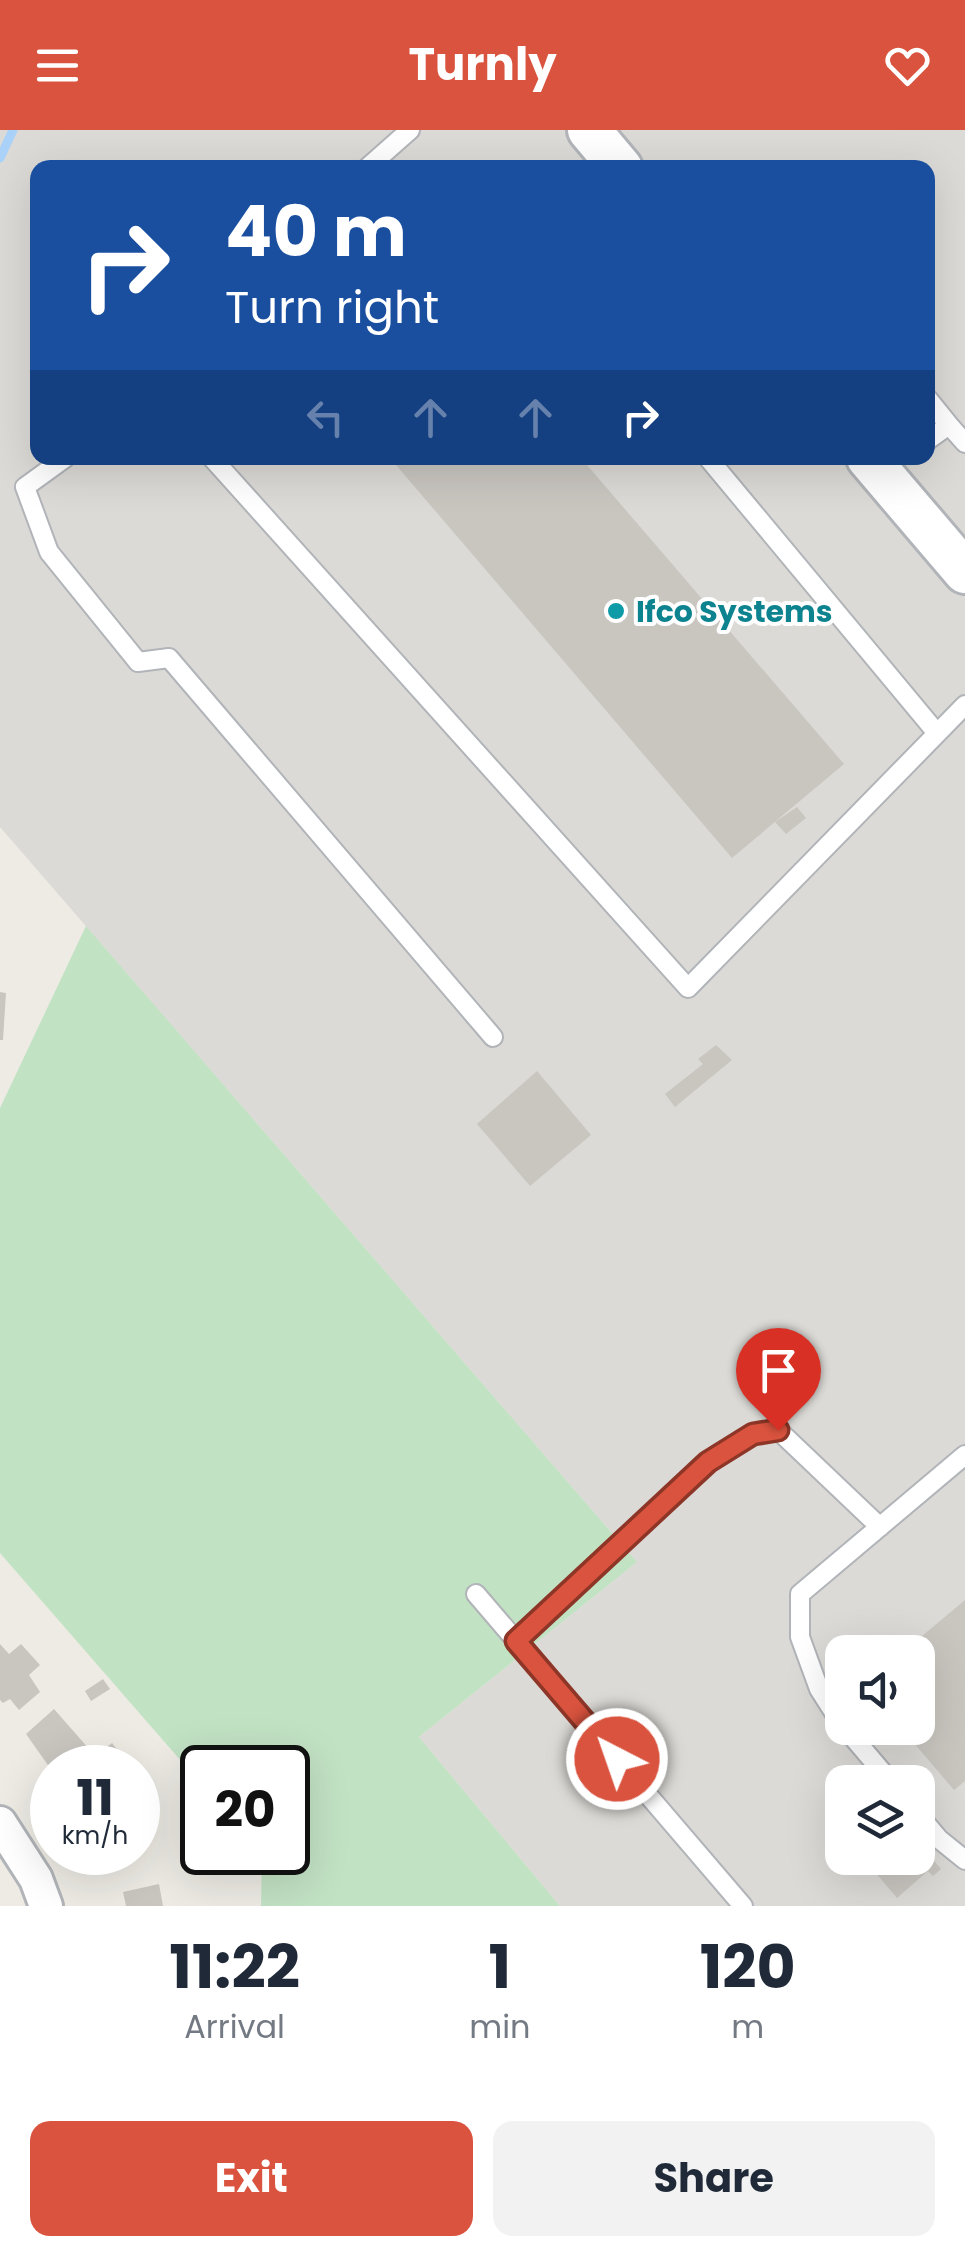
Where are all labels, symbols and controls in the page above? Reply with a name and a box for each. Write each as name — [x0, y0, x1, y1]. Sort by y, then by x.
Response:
text: Turnly — [408, 33, 557, 96]
icon: menu — [30, 38, 85, 93]
icon: heart — [880, 38, 935, 93]
text: 40 m — [225, 182, 407, 281]
icon: right — [60, 200, 190, 330]
text: Turn right — [225, 276, 439, 339]
icon: left — [298, 390, 353, 445]
icon: ahead — [403, 390, 458, 445]
icon: ahead — [508, 390, 563, 445]
icon: right — [613, 390, 668, 445]
place label: Ifco Systems — [636, 590, 833, 633]
marker: Ifco Systems — [605, 600, 627, 622]
pin — [736, 1328, 821, 1431]
icon: arrive — [751, 1343, 806, 1398]
map controls — [825, 1635, 935, 1875]
button: sound — [825, 1635, 935, 1745]
position arrow — [565, 1707, 669, 1811]
speed limit sign: 20 — [180, 1745, 310, 1875]
text: 11 — [76, 1762, 114, 1833]
button: layers — [825, 1765, 935, 1875]
text: km/h — [62, 1818, 128, 1853]
text: 11:22 — [169, 1925, 300, 2009]
text: 1 — [489, 1925, 511, 2009]
text: 120 — [700, 1925, 796, 2009]
text: Arrival — [184, 2004, 285, 2049]
text: min — [469, 2004, 531, 2049]
text: m — [731, 2004, 764, 2049]
button: Exit — [30, 2121, 473, 2236]
button: Share — [493, 2121, 935, 2236]

